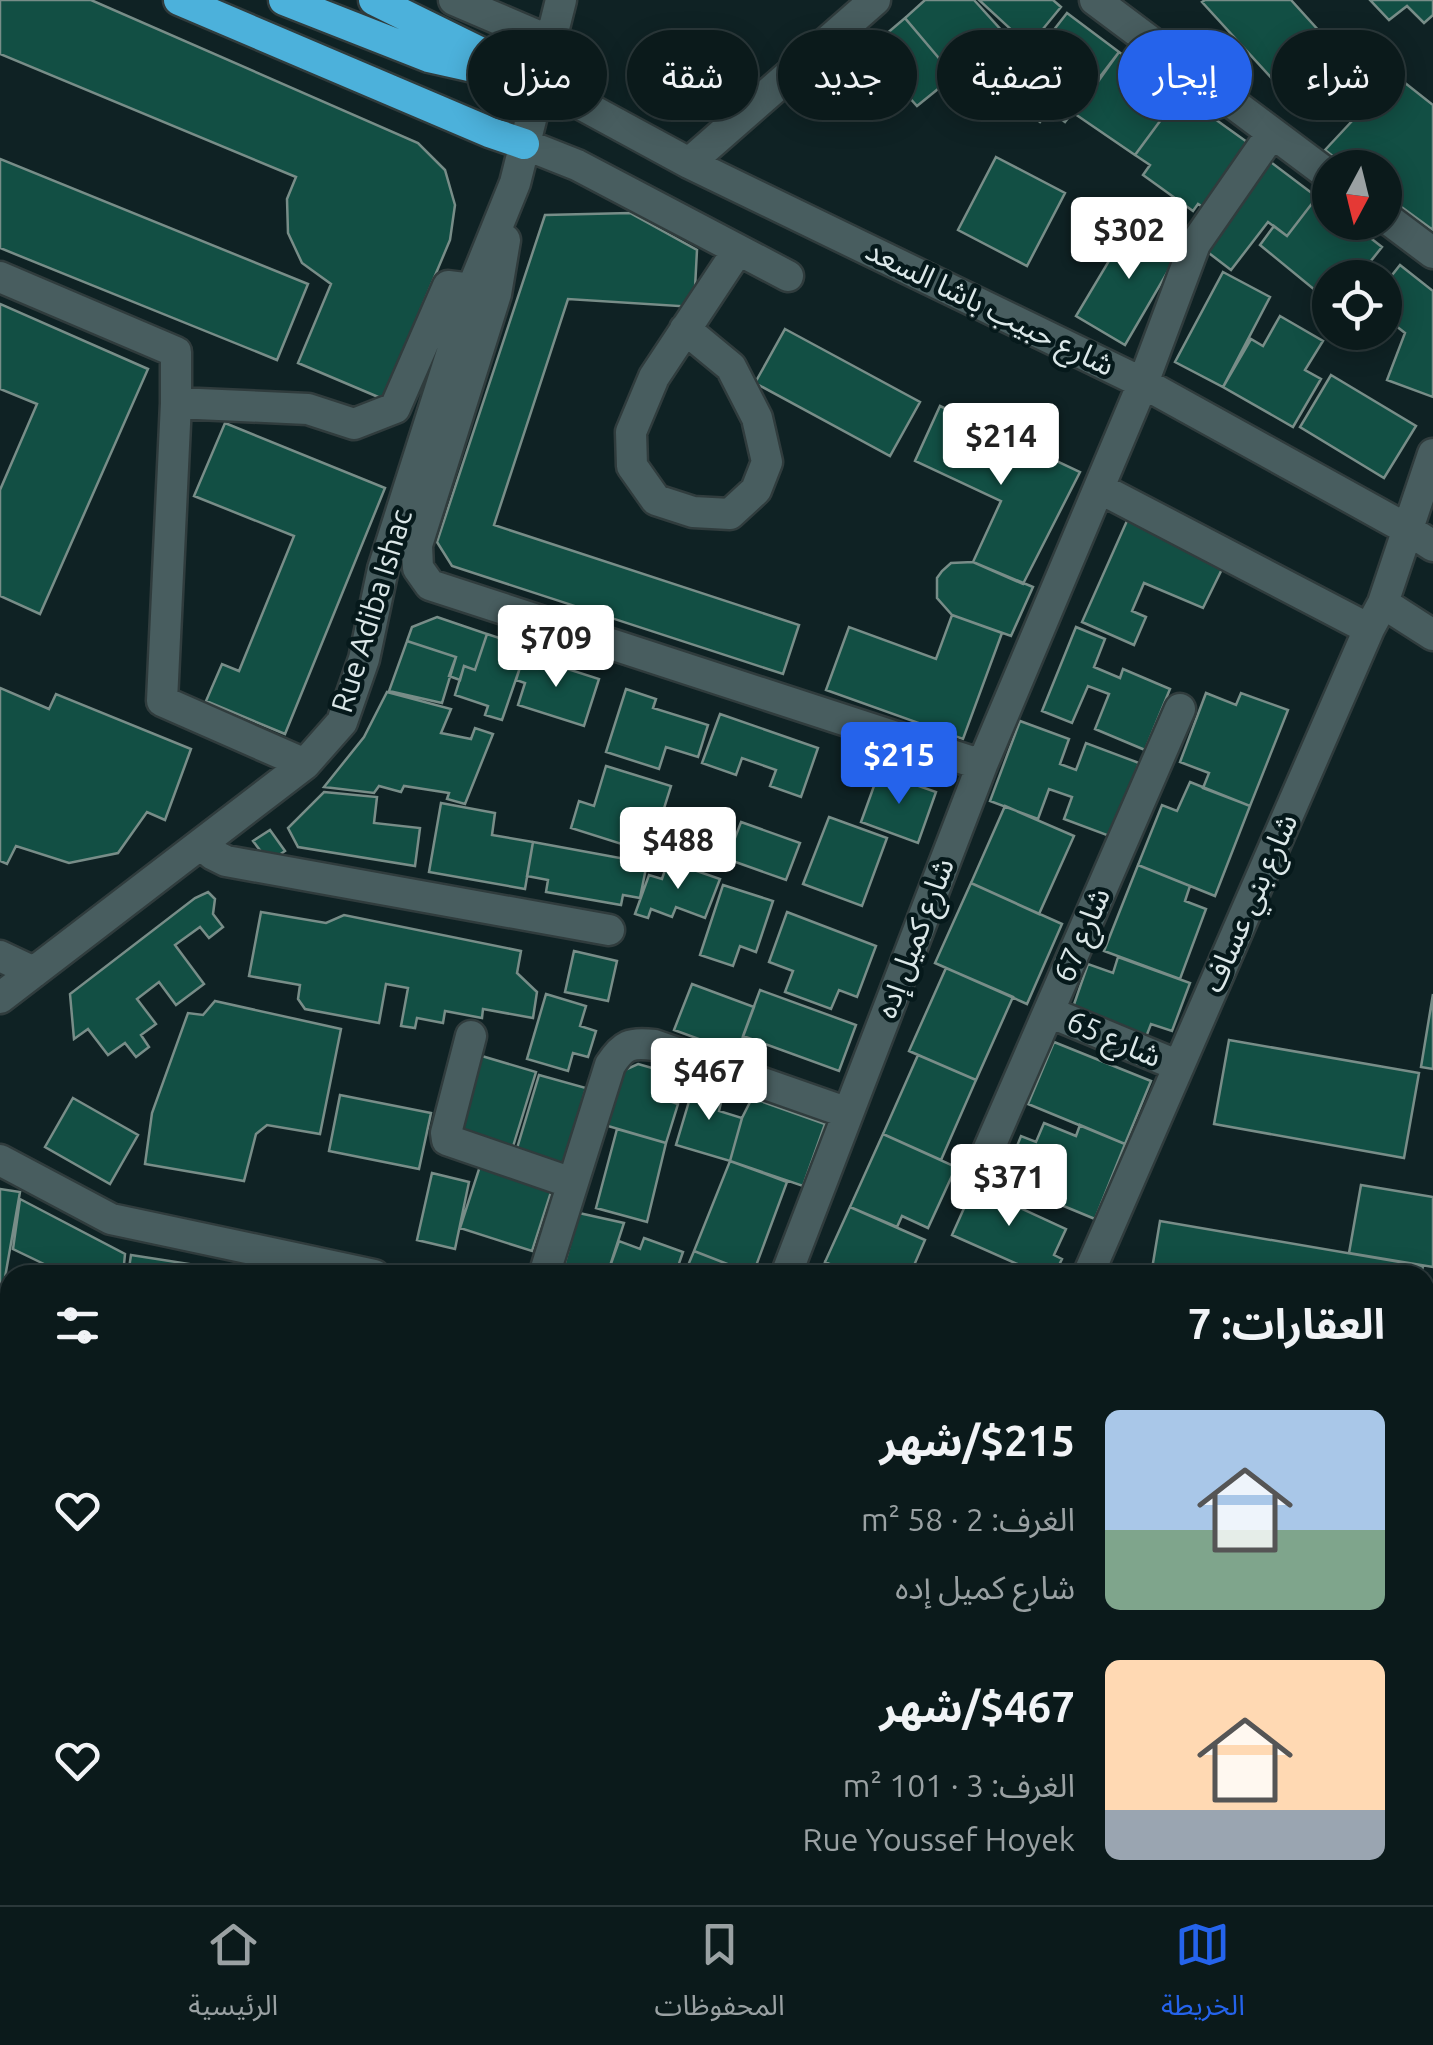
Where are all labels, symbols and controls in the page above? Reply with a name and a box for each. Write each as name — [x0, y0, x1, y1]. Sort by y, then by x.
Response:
chip: منزل — [468, 30, 607, 120]
chip: شقة — [627, 30, 758, 120]
chip: جديد — [778, 30, 917, 120]
chip: تصفية — [937, 30, 1098, 120]
chip: إيجار — [1118, 30, 1252, 120]
chip: شراء — [1272, 30, 1405, 120]
north arrow — [1312, 150, 1402, 240]
map controls — [1312, 150, 1402, 350]
pin: $302 — [1070, 197, 1188, 282]
text: $302 — [1093, 211, 1165, 247]
street label: شارع حبيب باشا السعد — [858, 232, 1120, 387]
button: locate — [1312, 260, 1402, 350]
pin: $214 — [942, 403, 1060, 488]
text: $214 — [965, 417, 1037, 453]
street label: Rue Adiba Ishac — [324, 505, 418, 716]
pin: $709 — [497, 605, 615, 690]
text: $709 — [520, 619, 592, 655]
pin: $215 — [840, 722, 958, 807]
text: $215 — [863, 736, 935, 772]
pin: $488 — [619, 807, 737, 892]
street label: شارع بني عساف — [1195, 808, 1310, 1000]
text: $488 — [642, 821, 714, 857]
street label: شارع كميل إده — [868, 853, 966, 1025]
street label: شارع 67 — [1046, 882, 1122, 989]
street label: شارع 65 — [1060, 1003, 1167, 1079]
pin: $467 — [650, 1038, 768, 1123]
text: $467 — [673, 1052, 745, 1088]
pin: $371 — [950, 1144, 1068, 1229]
text: $371 — [973, 1158, 1045, 1194]
icon: filters — [50, 1298, 105, 1353]
text: العقارات: 7 — [1188, 1300, 1385, 1347]
text: $215/شهر — [880, 1417, 1075, 1464]
icon: home — [1185, 1450, 1305, 1570]
icon: heart — [50, 1483, 105, 1538]
text: الغرف: 2 · 58 m² — [861, 1501, 1075, 1537]
text: شارع كميل إده — [895, 1569, 1075, 1605]
text: $467/شهر — [880, 1683, 1075, 1730]
icon: home — [1185, 1700, 1305, 1820]
icon: heart — [50, 1733, 105, 1788]
text: الغرف: 3 · 101 m² — [843, 1767, 1075, 1803]
text: Rue Youssef Hoyek — [803, 1821, 1075, 1857]
tab: الرئيسية — [188, 1917, 278, 2036]
tab: المحفوظات — [655, 1917, 785, 2036]
tab: الخريطة — [1161, 1917, 1245, 2036]

